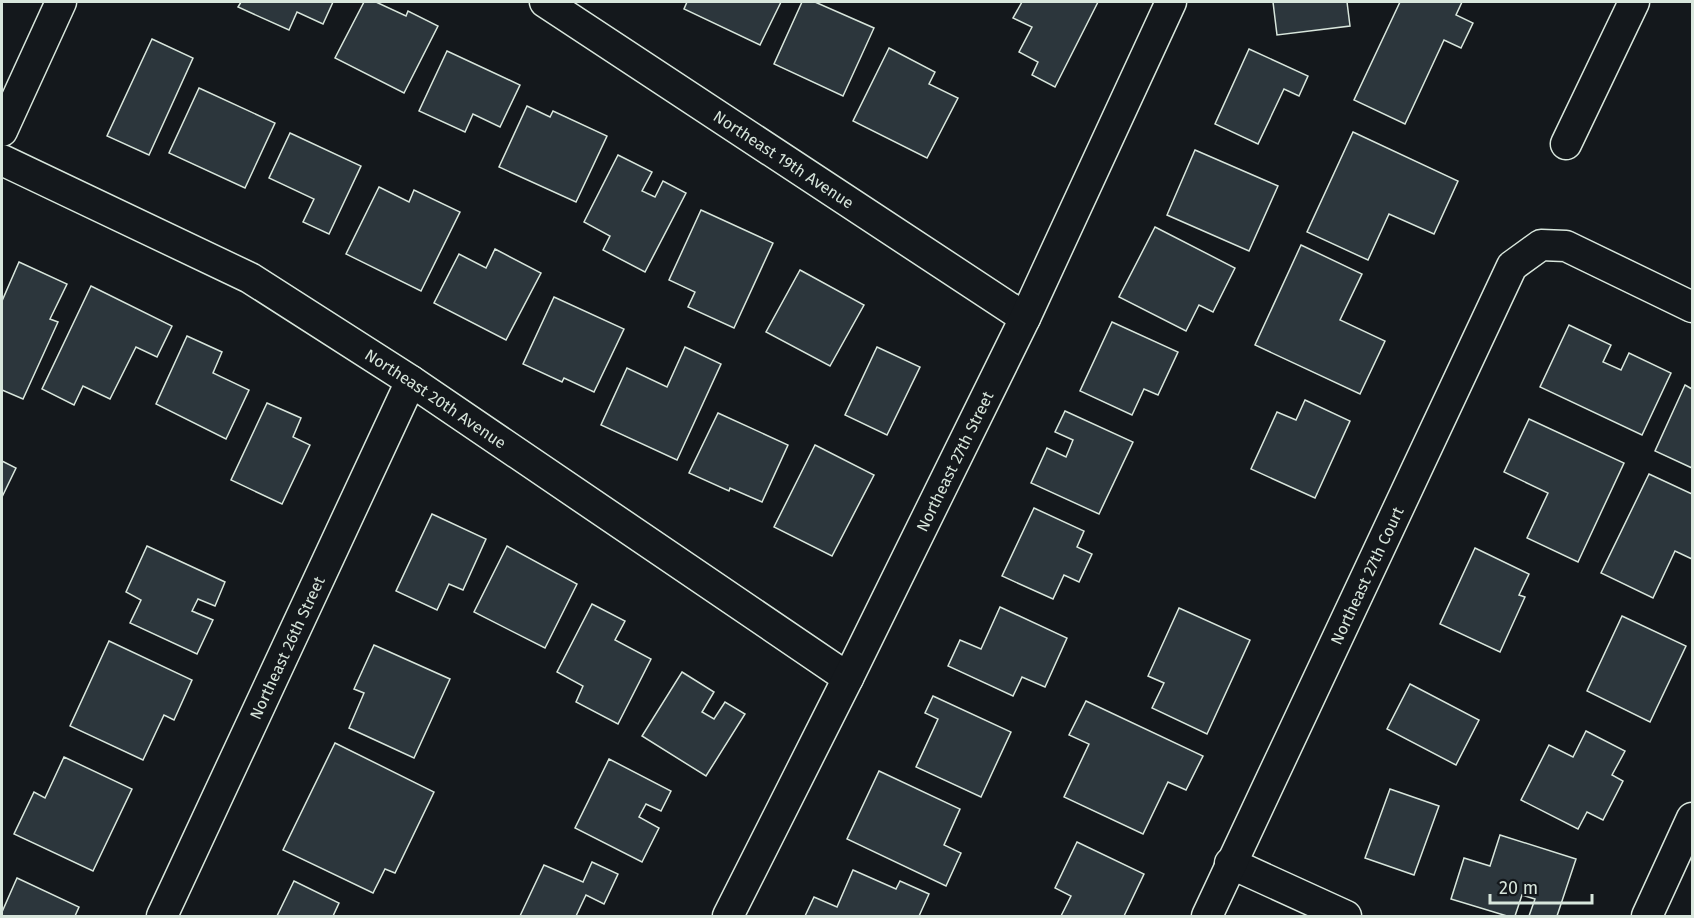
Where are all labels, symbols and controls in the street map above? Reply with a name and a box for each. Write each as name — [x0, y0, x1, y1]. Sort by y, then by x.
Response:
street label: Northeast 19th Avenue — [710, 106, 858, 212]
street label: Northeast 20th Avenue — [362, 345, 510, 452]
street label: Northeast 27th Street — [912, 388, 997, 535]
street label: Northeast 27th Court — [1326, 504, 1407, 647]
street label: Northeast 26th Street — [245, 573, 328, 722]
scale bar — [1490, 867, 1592, 905]
text: 20 m — [1499, 877, 1538, 899]

